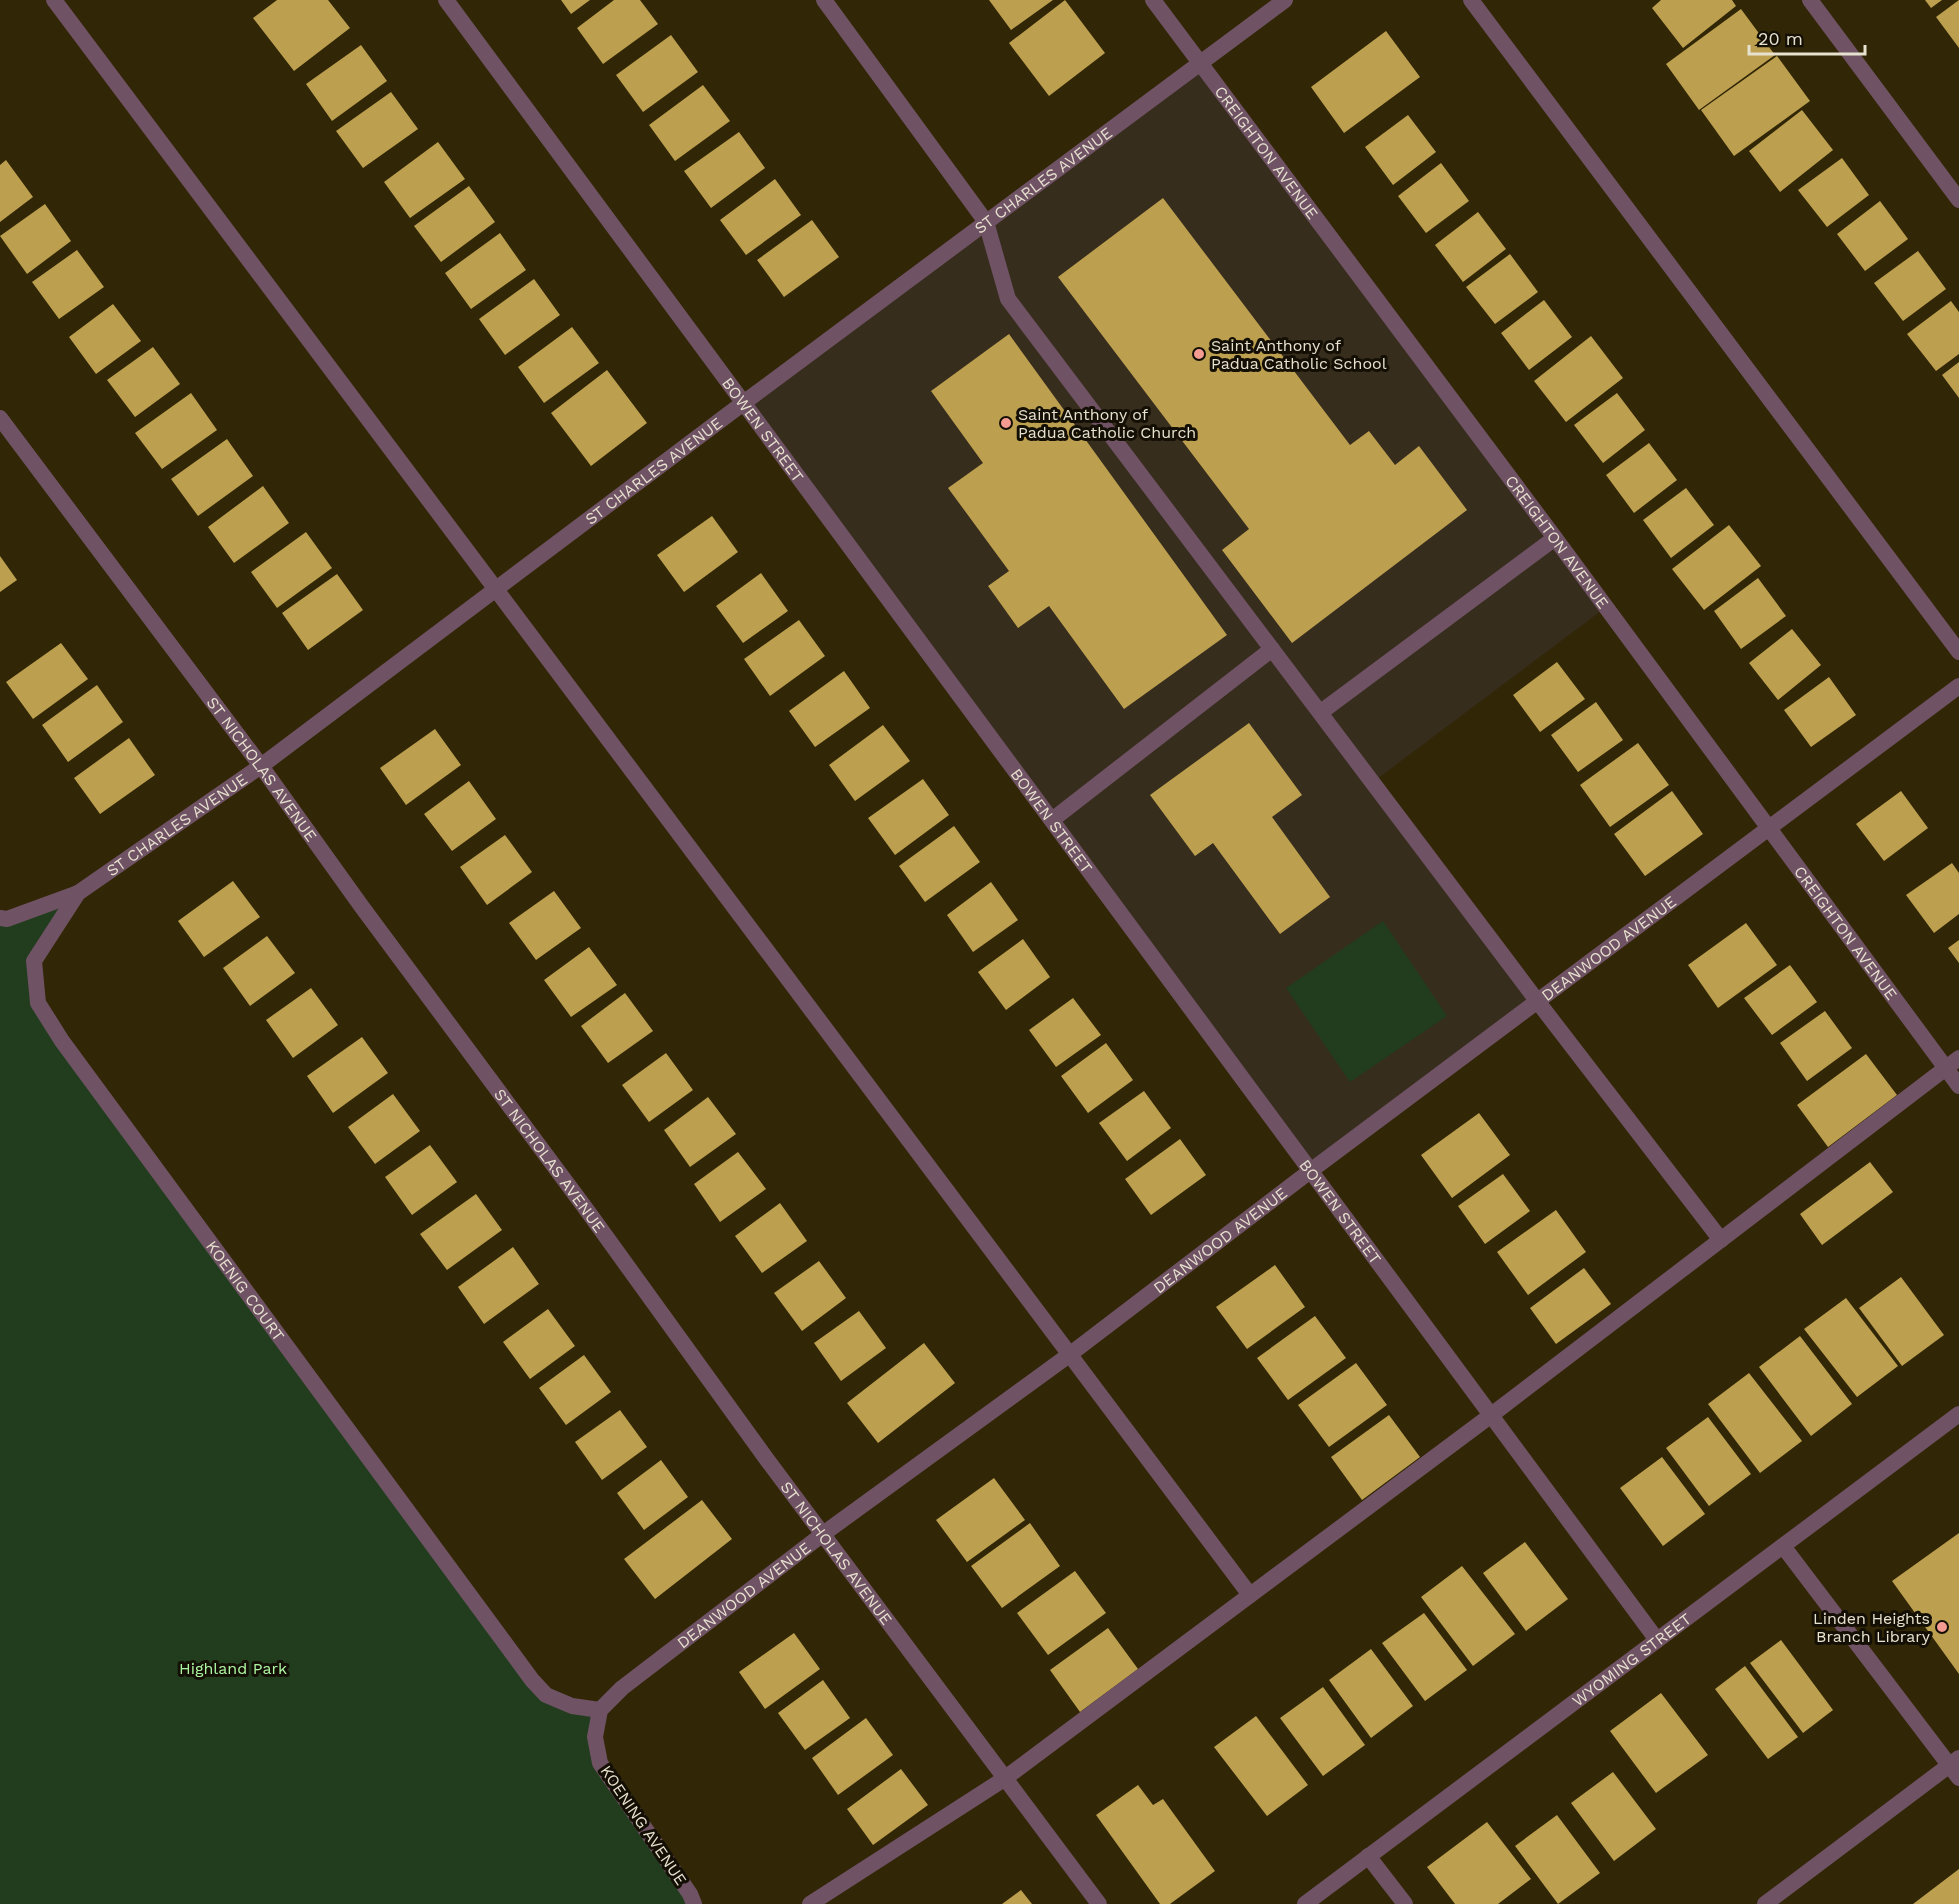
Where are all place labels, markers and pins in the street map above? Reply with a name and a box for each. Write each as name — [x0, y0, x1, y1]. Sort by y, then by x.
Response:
place label: Saint Anthony of Padua Catholic School — [1211, 336, 1387, 373]
marker: Saint Anthony of Padua Catholic School — [1192, 347, 1206, 361]
place label: Saint Anthony of Padua Catholic Church — [1018, 405, 1196, 442]
marker: Saint Anthony of Padua Catholic Church — [999, 416, 1013, 430]
place label: Linden Heights Branch Library — [1813, 1609, 1931, 1646]
marker: Linden Heights Branch Library — [1935, 1620, 1949, 1634]

